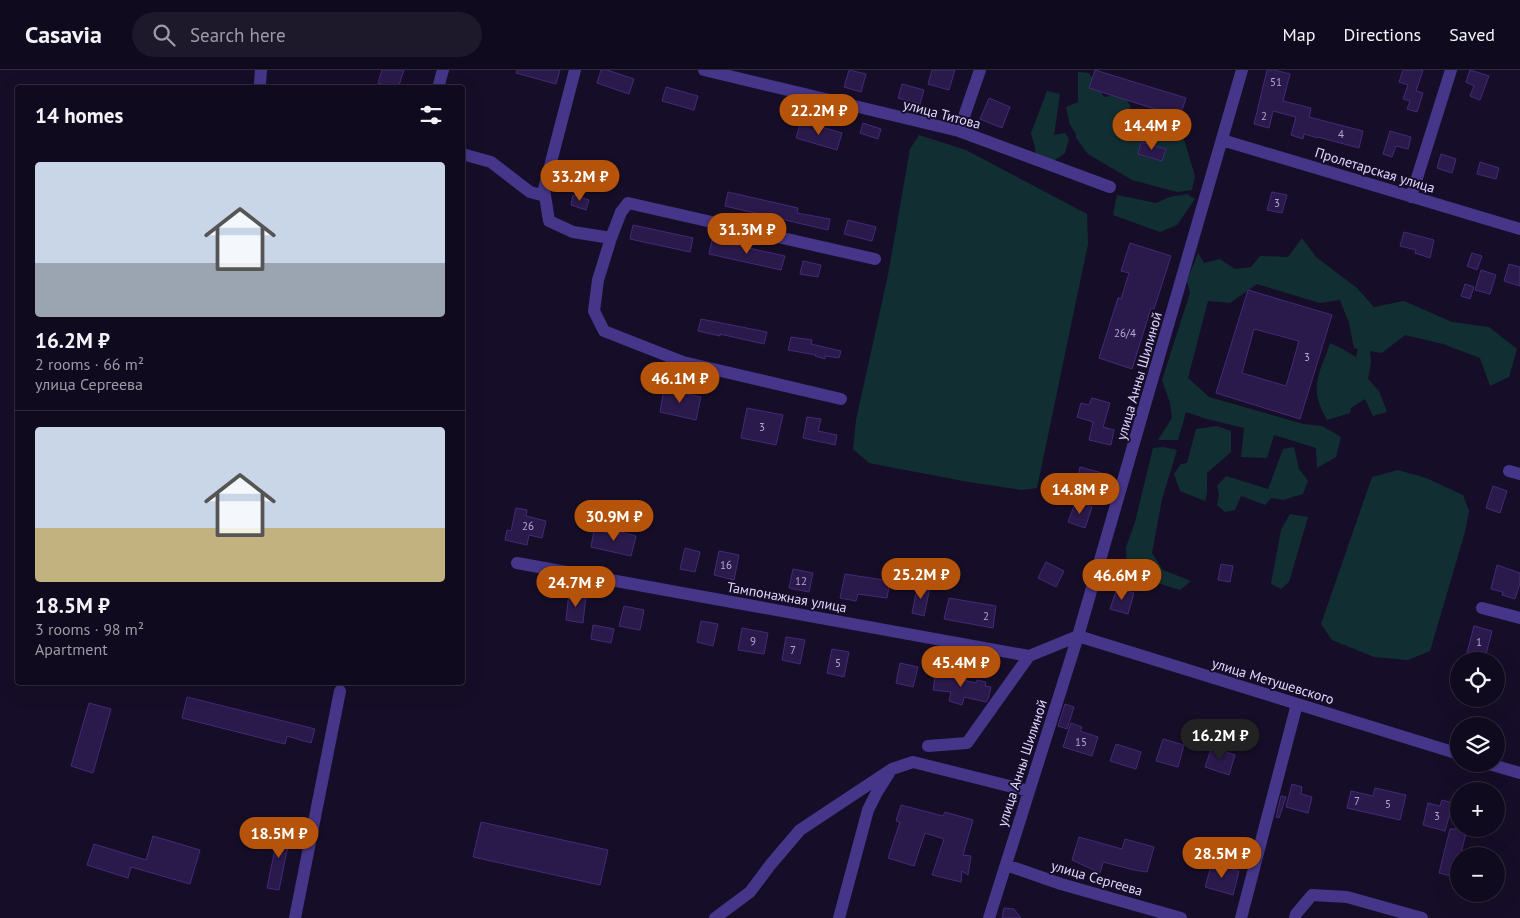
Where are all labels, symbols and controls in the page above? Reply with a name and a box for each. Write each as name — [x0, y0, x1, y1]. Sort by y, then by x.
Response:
search box — [132, 12, 482, 57]
text: Casavia — [25, 19, 102, 50]
icon: search — [150, 21, 178, 49]
text: Search here — [190, 23, 286, 47]
text: Map — [1283, 23, 1315, 46]
text: Directions — [1343, 23, 1421, 46]
text: Saved — [1449, 23, 1495, 46]
house number: 51 — [1270, 75, 1282, 89]
pin: 22.2M ₽ — [773, 93, 865, 136]
street label: улица Титова — [901, 95, 983, 133]
text: 22.2M ₽ — [790, 100, 848, 120]
icon: filters — [417, 101, 445, 129]
text: 14 homes — [35, 102, 123, 129]
pin: 14.4M ₽ — [1106, 108, 1198, 151]
house number: 2 — [1261, 109, 1267, 123]
text: 14.4M ₽ — [1123, 115, 1181, 135]
house number: 4 — [1338, 127, 1344, 141]
street label: Пролетарская улица — [1313, 143, 1437, 197]
pin: 33.2M ₽ — [534, 160, 626, 202]
text: 33.2M ₽ — [551, 166, 609, 186]
icon: home — [195, 194, 285, 284]
house number: 3 — [1274, 196, 1280, 210]
pin: 31.3M ₽ — [701, 212, 793, 255]
text: 31.3M ₽ — [718, 219, 776, 239]
street label: улица Анны Шилиной — [1112, 310, 1166, 442]
house number: 26/4 — [1114, 326, 1136, 340]
text: 16.2M ₽ — [35, 327, 110, 354]
house number: 3 — [1304, 350, 1310, 364]
text: 2 rooms · 66 m² — [35, 354, 144, 374]
pin: 46.1M ₽ — [634, 362, 726, 404]
text: 46.1M ₽ — [651, 368, 709, 388]
text: улица Сергеева — [35, 374, 143, 394]
house number: 3 — [759, 420, 765, 434]
icon: home — [195, 460, 285, 550]
pin: 14.8M ₽ — [1034, 472, 1126, 515]
text: 14.8M ₽ — [1051, 479, 1109, 499]
pin: 30.9M ₽ — [568, 500, 660, 542]
text: 30.9M ₽ — [585, 506, 643, 526]
house number: 26 — [522, 519, 534, 533]
house number: 16 — [720, 558, 732, 572]
pin: 25.2M ₽ — [875, 558, 967, 600]
pin: 46.6M ₽ — [1076, 558, 1168, 601]
text: 25.2M ₽ — [892, 564, 950, 584]
text: 46.6M ₽ — [1093, 565, 1151, 585]
pin: 24.7M ₽ — [530, 566, 622, 608]
text: 24.7M ₽ — [547, 572, 605, 592]
house number: 12 — [795, 574, 807, 588]
street label: Тампонажная улица — [726, 578, 848, 616]
text: 18.5M ₽ — [35, 592, 110, 619]
house number: 2 — [983, 609, 989, 623]
text: 3 rooms · 98 m² — [35, 619, 144, 639]
house number: 9 — [750, 634, 756, 648]
house number: 1 — [1476, 635, 1482, 649]
text: Apartment — [35, 639, 108, 659]
house number: 7 — [790, 643, 796, 657]
pin: 45.4M ₽ — [915, 646, 1007, 688]
text: 45.4M ₽ — [932, 652, 990, 672]
map controls — [1450, 652, 1505, 902]
button: locate — [1450, 652, 1505, 707]
street label: улица Метушевского — [1210, 654, 1336, 708]
house number: 5 — [835, 656, 841, 670]
street label: улица Анны Шилиной — [993, 697, 1051, 829]
button: layers — [1450, 717, 1505, 772]
pin: 16.2M ₽ — [1174, 718, 1266, 761]
text: 16.2M ₽ — [1191, 725, 1249, 745]
house number: 15 — [1075, 735, 1087, 749]
button: + — [1450, 782, 1505, 837]
house number: 7 — [1354, 794, 1360, 808]
house number: 5 — [1385, 797, 1391, 811]
house number: 3 — [1434, 809, 1440, 823]
pin: 18.5M ₽ — [233, 816, 325, 859]
text: 18.5M ₽ — [250, 823, 308, 843]
pin: 28.5M ₽ — [1176, 836, 1268, 879]
text: 28.5M ₽ — [1193, 843, 1251, 863]
button: − — [1450, 847, 1505, 902]
street label: улица Сергеева — [1049, 856, 1145, 900]

